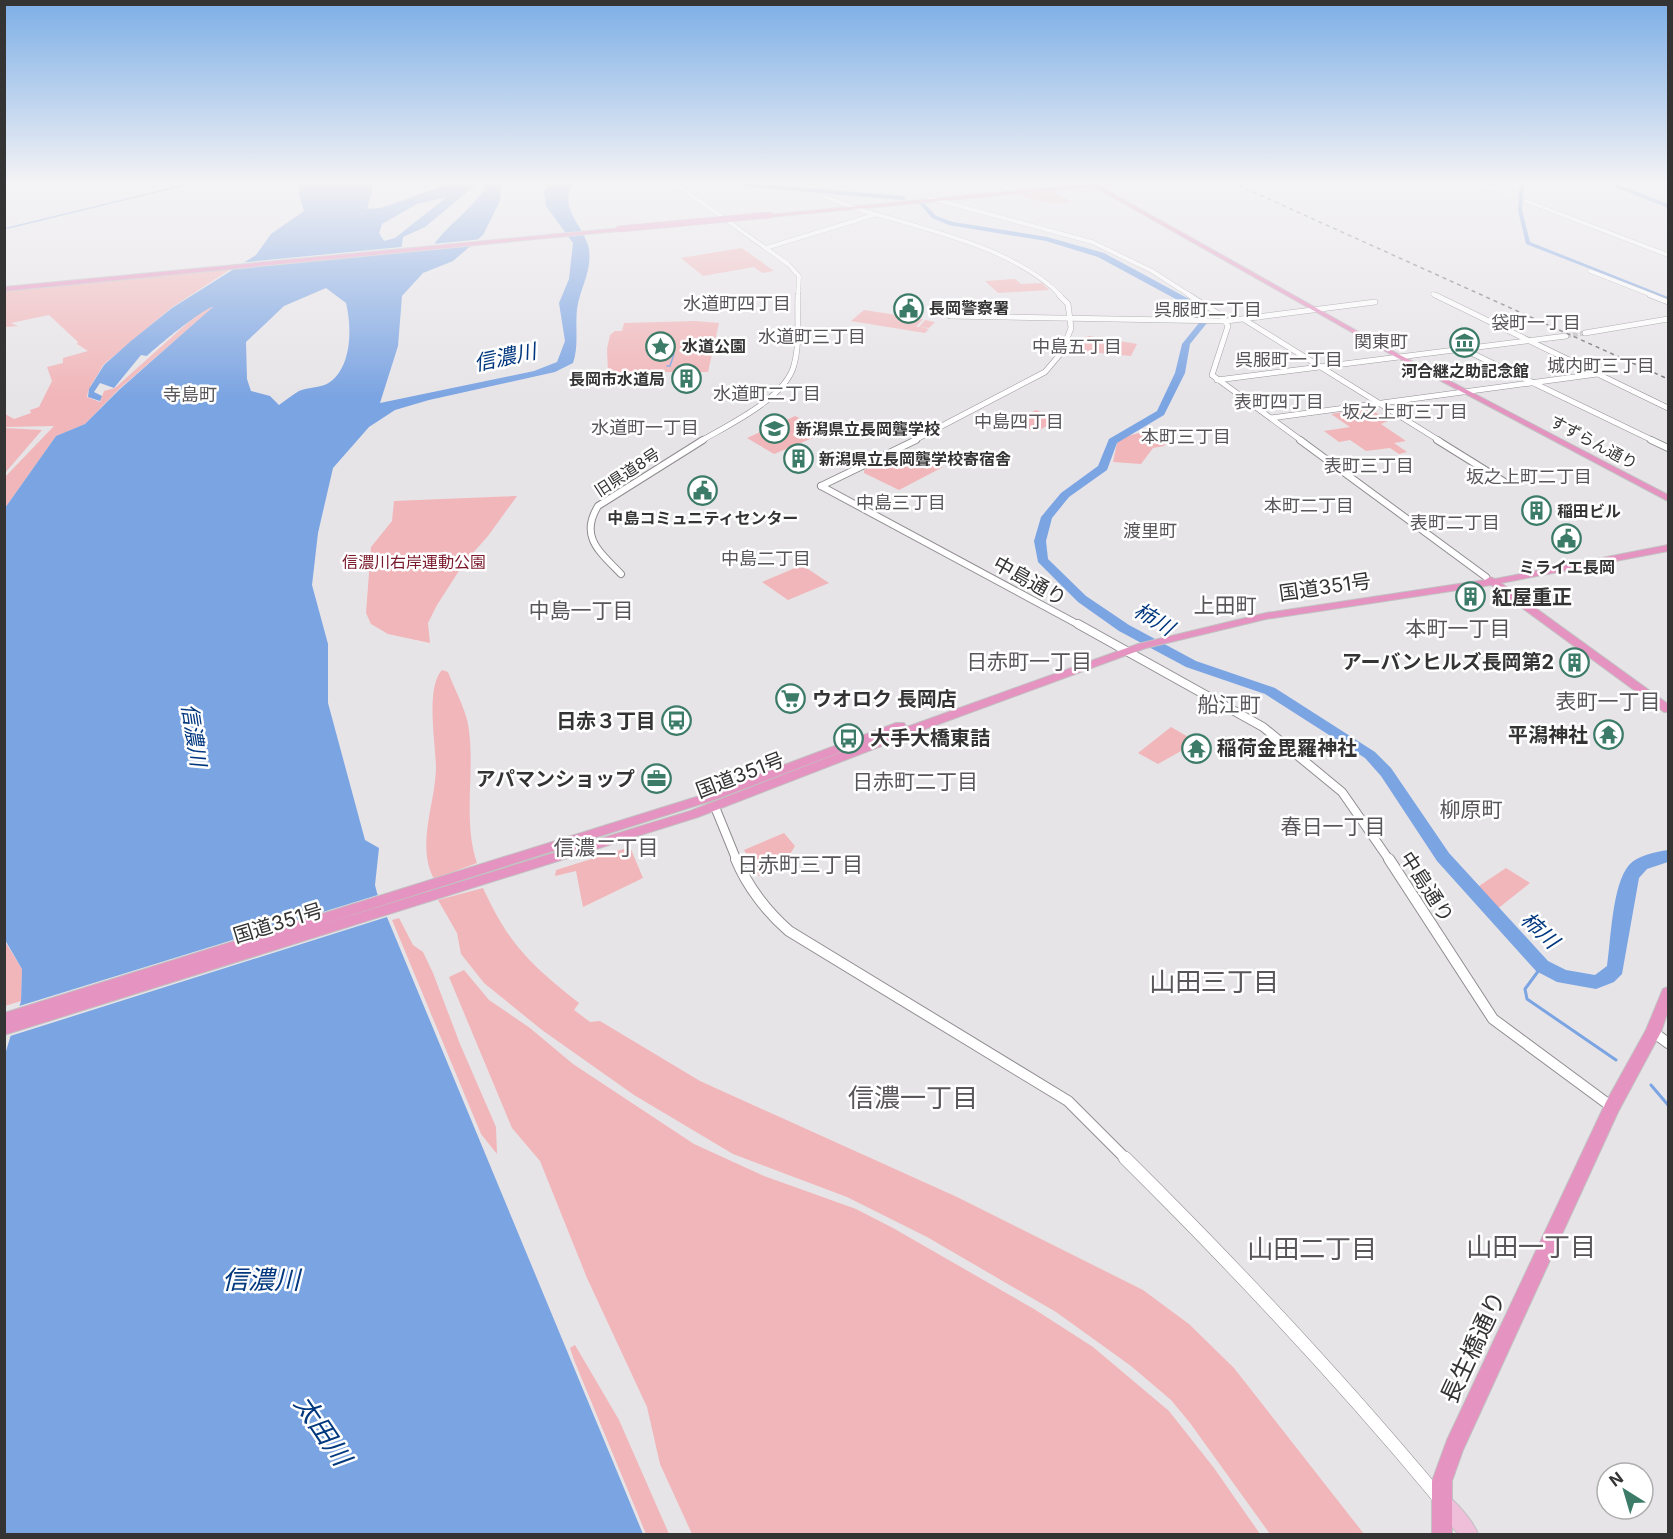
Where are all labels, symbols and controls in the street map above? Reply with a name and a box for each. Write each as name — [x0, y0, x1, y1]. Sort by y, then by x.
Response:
public building icon: 長岡警察署 — [892, 292, 924, 324]
district label: 水道町四丁目 — [683, 293, 791, 314]
place label: 長岡警察署 — [929, 298, 1009, 318]
district label: 呉服町二丁目 — [1154, 299, 1262, 320]
district label: 袋町一丁目 — [1491, 312, 1581, 333]
district label: 水道町三丁目 — [758, 326, 866, 347]
museum icon: 河合継之助記念館 — [1449, 327, 1481, 359]
place icon: 水道公園 — [645, 330, 677, 362]
district label: 関東町 — [1354, 331, 1408, 352]
place label: 水道公園 — [682, 336, 746, 356]
district label: 中島五丁目 — [1032, 336, 1122, 357]
water label: 信濃川 — [472, 338, 540, 376]
district label: 呉服町一丁目 — [1235, 349, 1343, 370]
district label: 城内町三丁目 — [1547, 355, 1655, 376]
place label: 河合継之助記念館 — [1401, 361, 1529, 381]
building icon: 長岡市水道局 — [670, 363, 702, 395]
place label: 長岡市水道局 — [569, 369, 665, 389]
district label: 水道町二丁目 — [713, 383, 821, 404]
district label: 寺島町 — [163, 384, 217, 405]
district label: 表町四丁目 — [1234, 391, 1324, 412]
district label: 坂之上町三丁目 — [1342, 401, 1468, 422]
district label: 中島四丁目 — [974, 411, 1064, 432]
street label: すずらん通り — [1547, 411, 1641, 473]
school or university icon: 新潟県立長岡聾学校 — [759, 413, 791, 445]
district label: 水道町一丁目 — [591, 417, 699, 438]
place label: 新潟県立長岡聾学校 — [796, 419, 940, 439]
district label: 本町三丁目 — [1141, 426, 1231, 447]
street label: 旧県道8号 — [591, 443, 663, 501]
building icon: 新潟県立長岡聾学校寄宿舎 — [782, 443, 814, 475]
place label: 新潟県立長岡聾学校寄宿舎 — [819, 449, 1011, 469]
district label: 表町三丁目 — [1324, 455, 1414, 476]
district label: 坂之上町二丁目 — [1466, 466, 1592, 487]
public building icon: 中島コミュニティセンター — [687, 474, 719, 506]
district label: 中島三丁目 — [856, 492, 946, 513]
district label: 本町二丁目 — [1264, 495, 1354, 516]
building icon: 稲田ビル — [1520, 495, 1552, 527]
place label: 稲田ビル — [1557, 501, 1621, 521]
place label: 中島コミュニティセンター — [607, 508, 799, 528]
district label: 表町二丁目 — [1410, 512, 1500, 533]
district label: 渡里町 — [1123, 520, 1177, 541]
public building icon: ミライエ長岡 — [1551, 523, 1583, 555]
district label: 中島二丁目 — [721, 548, 811, 569]
street label: 中島通り — [989, 551, 1071, 611]
park label: 信濃川右岸運動公園 — [342, 552, 486, 572]
place label: ミライエ長岡 — [1519, 557, 1615, 577]
street label: 国道351号 — [1277, 569, 1373, 605]
building icon: 紅屋重正 — [1455, 581, 1487, 613]
place label: 紅屋重正 — [1492, 585, 1572, 609]
district label: 上田町 — [1194, 593, 1257, 618]
water label: 柿川 — [1130, 597, 1180, 642]
district label: 中島一丁目 — [529, 598, 634, 623]
district label: 本町一丁目 — [1406, 616, 1511, 641]
building icon: アーバンヒルズ長岡第2 — [1559, 646, 1591, 678]
district label: 日赤町一丁目 — [966, 649, 1092, 674]
place label: アーバンヒルズ長岡第2 — [1342, 650, 1554, 674]
supermarket icon: ウオロク 長岡店 — [775, 683, 807, 715]
place label: ウオロク 長岡店 — [812, 687, 957, 711]
district label: 表町一丁目 — [1556, 689, 1661, 714]
district label: 船江町 — [1198, 692, 1261, 717]
water label: 信濃川 — [177, 702, 212, 770]
bus stop icon: 日赤３丁目 — [661, 705, 693, 737]
place label: 日赤３丁目 — [556, 709, 656, 733]
temple icon: 平潟神社 — [1593, 719, 1625, 751]
bus stop icon: 大手大橋東詰 — [833, 722, 865, 754]
place label: 平潟神社 — [1508, 723, 1588, 747]
place label: 大手大橋東詰 — [870, 726, 990, 750]
temple icon: 稲荷金毘羅神社 — [1180, 732, 1212, 764]
place label: 稲荷金毘羅神社 — [1217, 736, 1357, 760]
street label: 国道351号 — [692, 747, 788, 803]
office icon: アパマンショップ — [640, 763, 672, 795]
place label: アパマンショップ — [475, 767, 635, 791]
district label: 日赤町二丁目 — [852, 769, 978, 794]
district label: 柳原町 — [1440, 797, 1503, 822]
district label: 春日一丁目 — [1281, 814, 1386, 839]
district label: 信濃二丁目 — [554, 835, 659, 860]
street label: 中島通り — [1395, 847, 1459, 927]
district label: 日赤町三丁目 — [737, 852, 863, 877]
street label: 国道351号 — [230, 898, 326, 948]
water label: 柿川 — [1516, 907, 1565, 955]
district label: 山田三丁目 — [1149, 966, 1279, 997]
district label: 信濃一丁目 — [848, 1082, 978, 1113]
district label: 山田一丁目 — [1466, 1231, 1596, 1262]
district label: 山田二丁目 — [1247, 1233, 1377, 1264]
water label: 信濃川 — [222, 1264, 303, 1295]
street label: 長生橋通り — [1435, 1286, 1511, 1408]
water label: 太田川 — [288, 1389, 359, 1473]
north arrow — [1595, 1461, 1655, 1521]
text: N — [1605, 1467, 1627, 1491]

